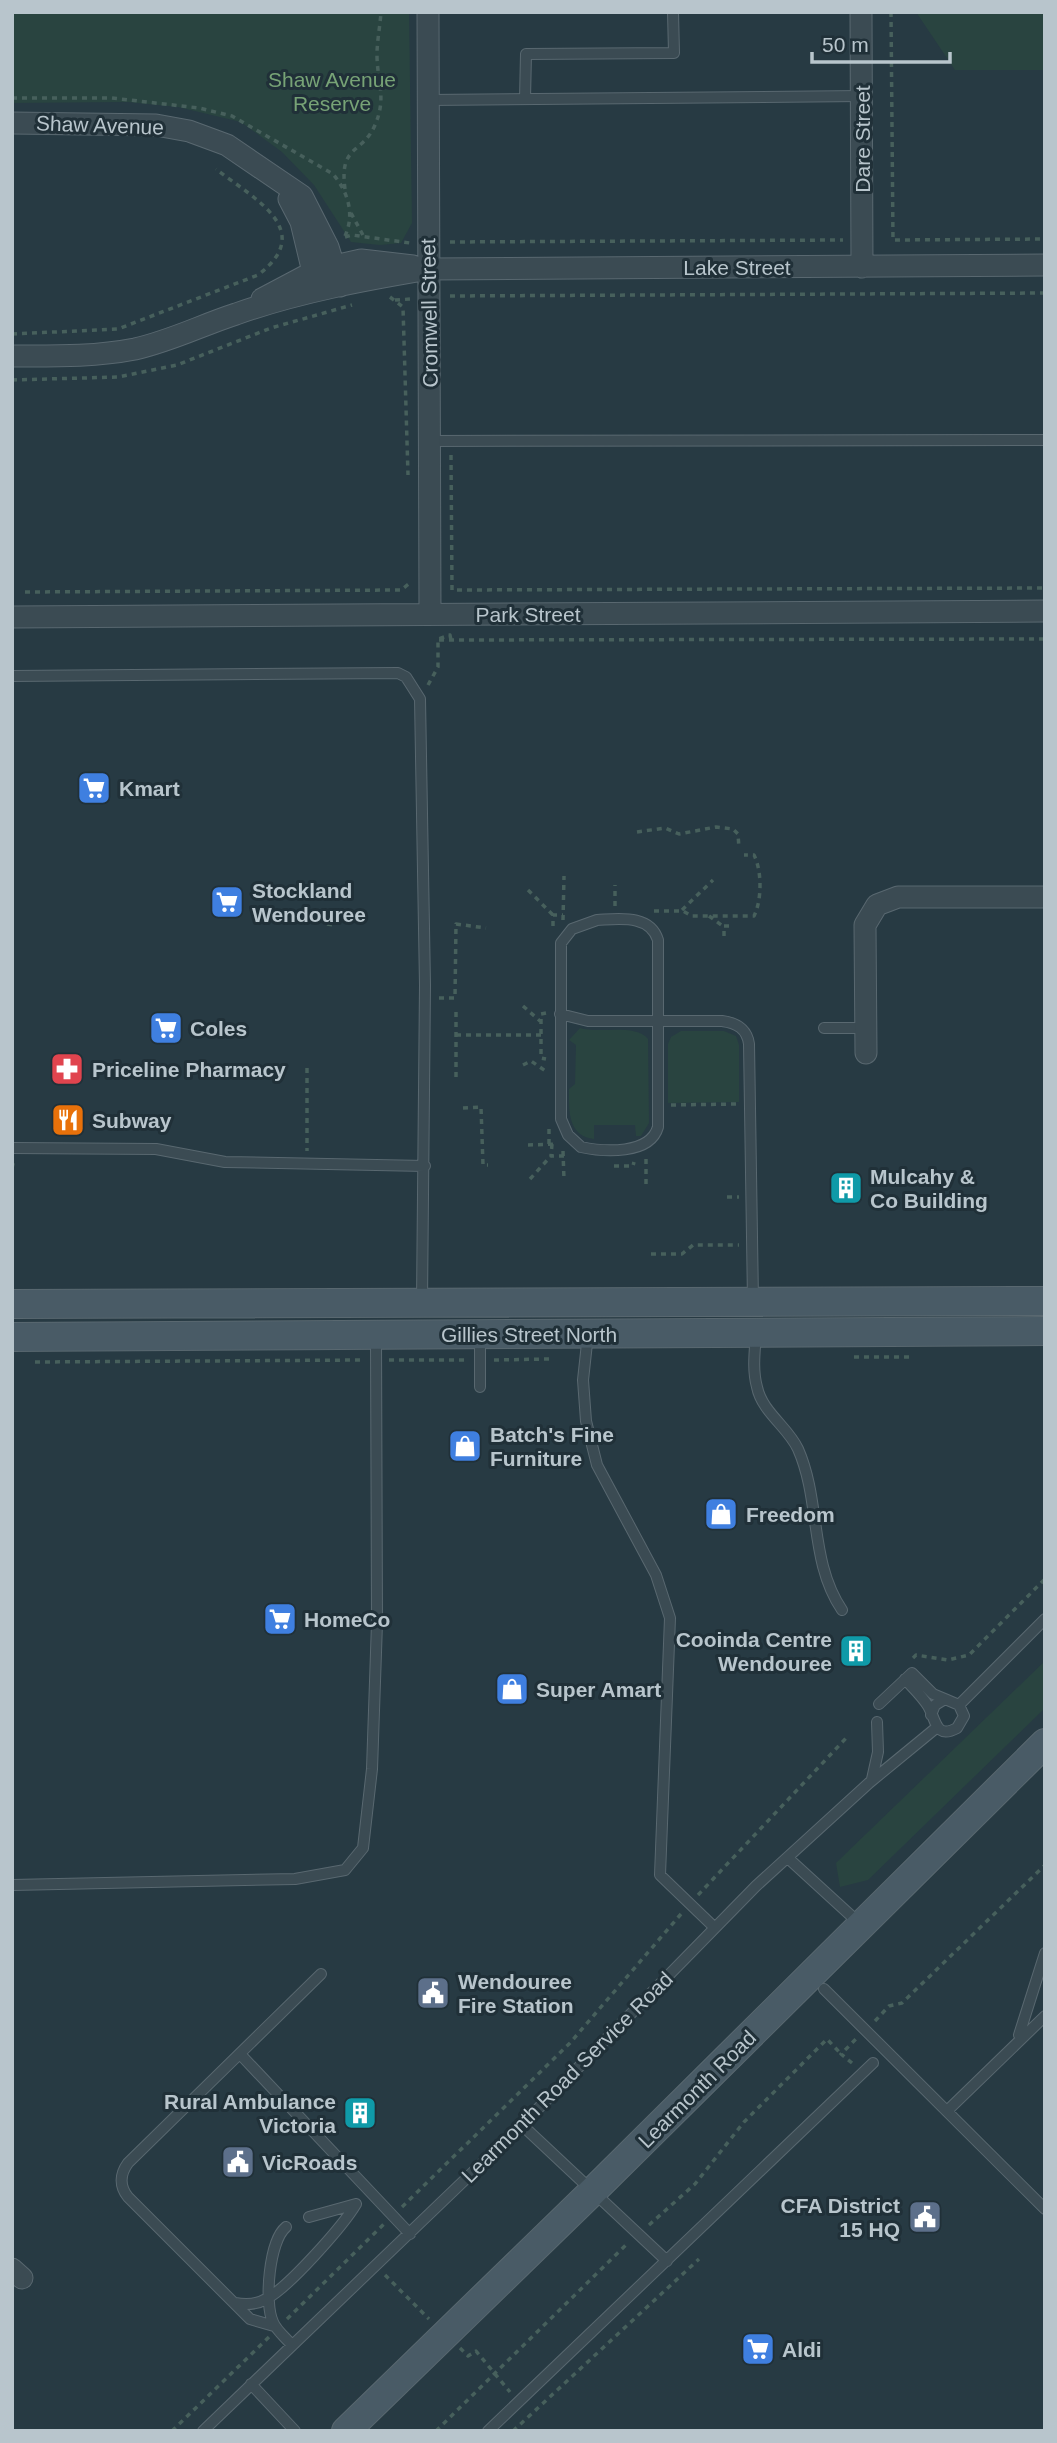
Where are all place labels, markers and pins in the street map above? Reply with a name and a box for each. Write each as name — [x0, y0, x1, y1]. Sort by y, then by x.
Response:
supermarket icon: Kmart — [75, 769, 113, 807]
place label: Kmart — [119, 777, 180, 800]
place label: Stockland Wendouree — [252, 879, 366, 926]
supermarket icon: Stockland Wendouree — [208, 883, 246, 921]
supermarket icon: Coles — [147, 1009, 185, 1047]
place label: Coles — [190, 1017, 247, 1040]
pharmacy icon: Priceline Pharmacy — [48, 1050, 86, 1088]
place label: Priceline Pharmacy — [92, 1058, 286, 1081]
restaurant icon: Subway — [49, 1101, 87, 1139]
place label: Subway — [92, 1109, 172, 1132]
place label: Mulcahy & Co Building — [870, 1165, 988, 1212]
building icon: Mulcahy & Co Building — [827, 1169, 865, 1207]
place label: Batch's Fine Furniture — [490, 1423, 614, 1470]
shop icon: Batch's Fine Furniture — [446, 1427, 484, 1465]
shop icon: Freedom — [702, 1495, 740, 1533]
place label: Freedom — [746, 1503, 835, 1526]
supermarket icon: HomeCo — [261, 1600, 299, 1638]
place label: HomeCo — [304, 1608, 390, 1631]
place label: Cooinda Centre Wendouree — [676, 1628, 832, 1675]
building icon: Cooinda Centre Wendouree — [837, 1632, 875, 1670]
shop icon: Super Amart — [493, 1670, 531, 1708]
place label: Super Amart — [536, 1678, 661, 1701]
place label: Wendouree Fire Station — [458, 1970, 574, 2017]
public building icon: Wendouree Fire Station — [414, 1974, 452, 2012]
place label: Rural Ambulance Victoria — [164, 2090, 336, 2137]
building icon: Rural Ambulance Victoria — [341, 2094, 379, 2132]
public building icon: VicRoads — [219, 2143, 257, 2181]
place label: VicRoads — [262, 2151, 357, 2174]
place label: CFA District 15 HQ — [781, 2194, 900, 2241]
public building icon: CFA District 15 HQ — [906, 2198, 944, 2236]
supermarket icon: Aldi — [739, 2330, 777, 2368]
place label: Aldi — [782, 2338, 822, 2361]

